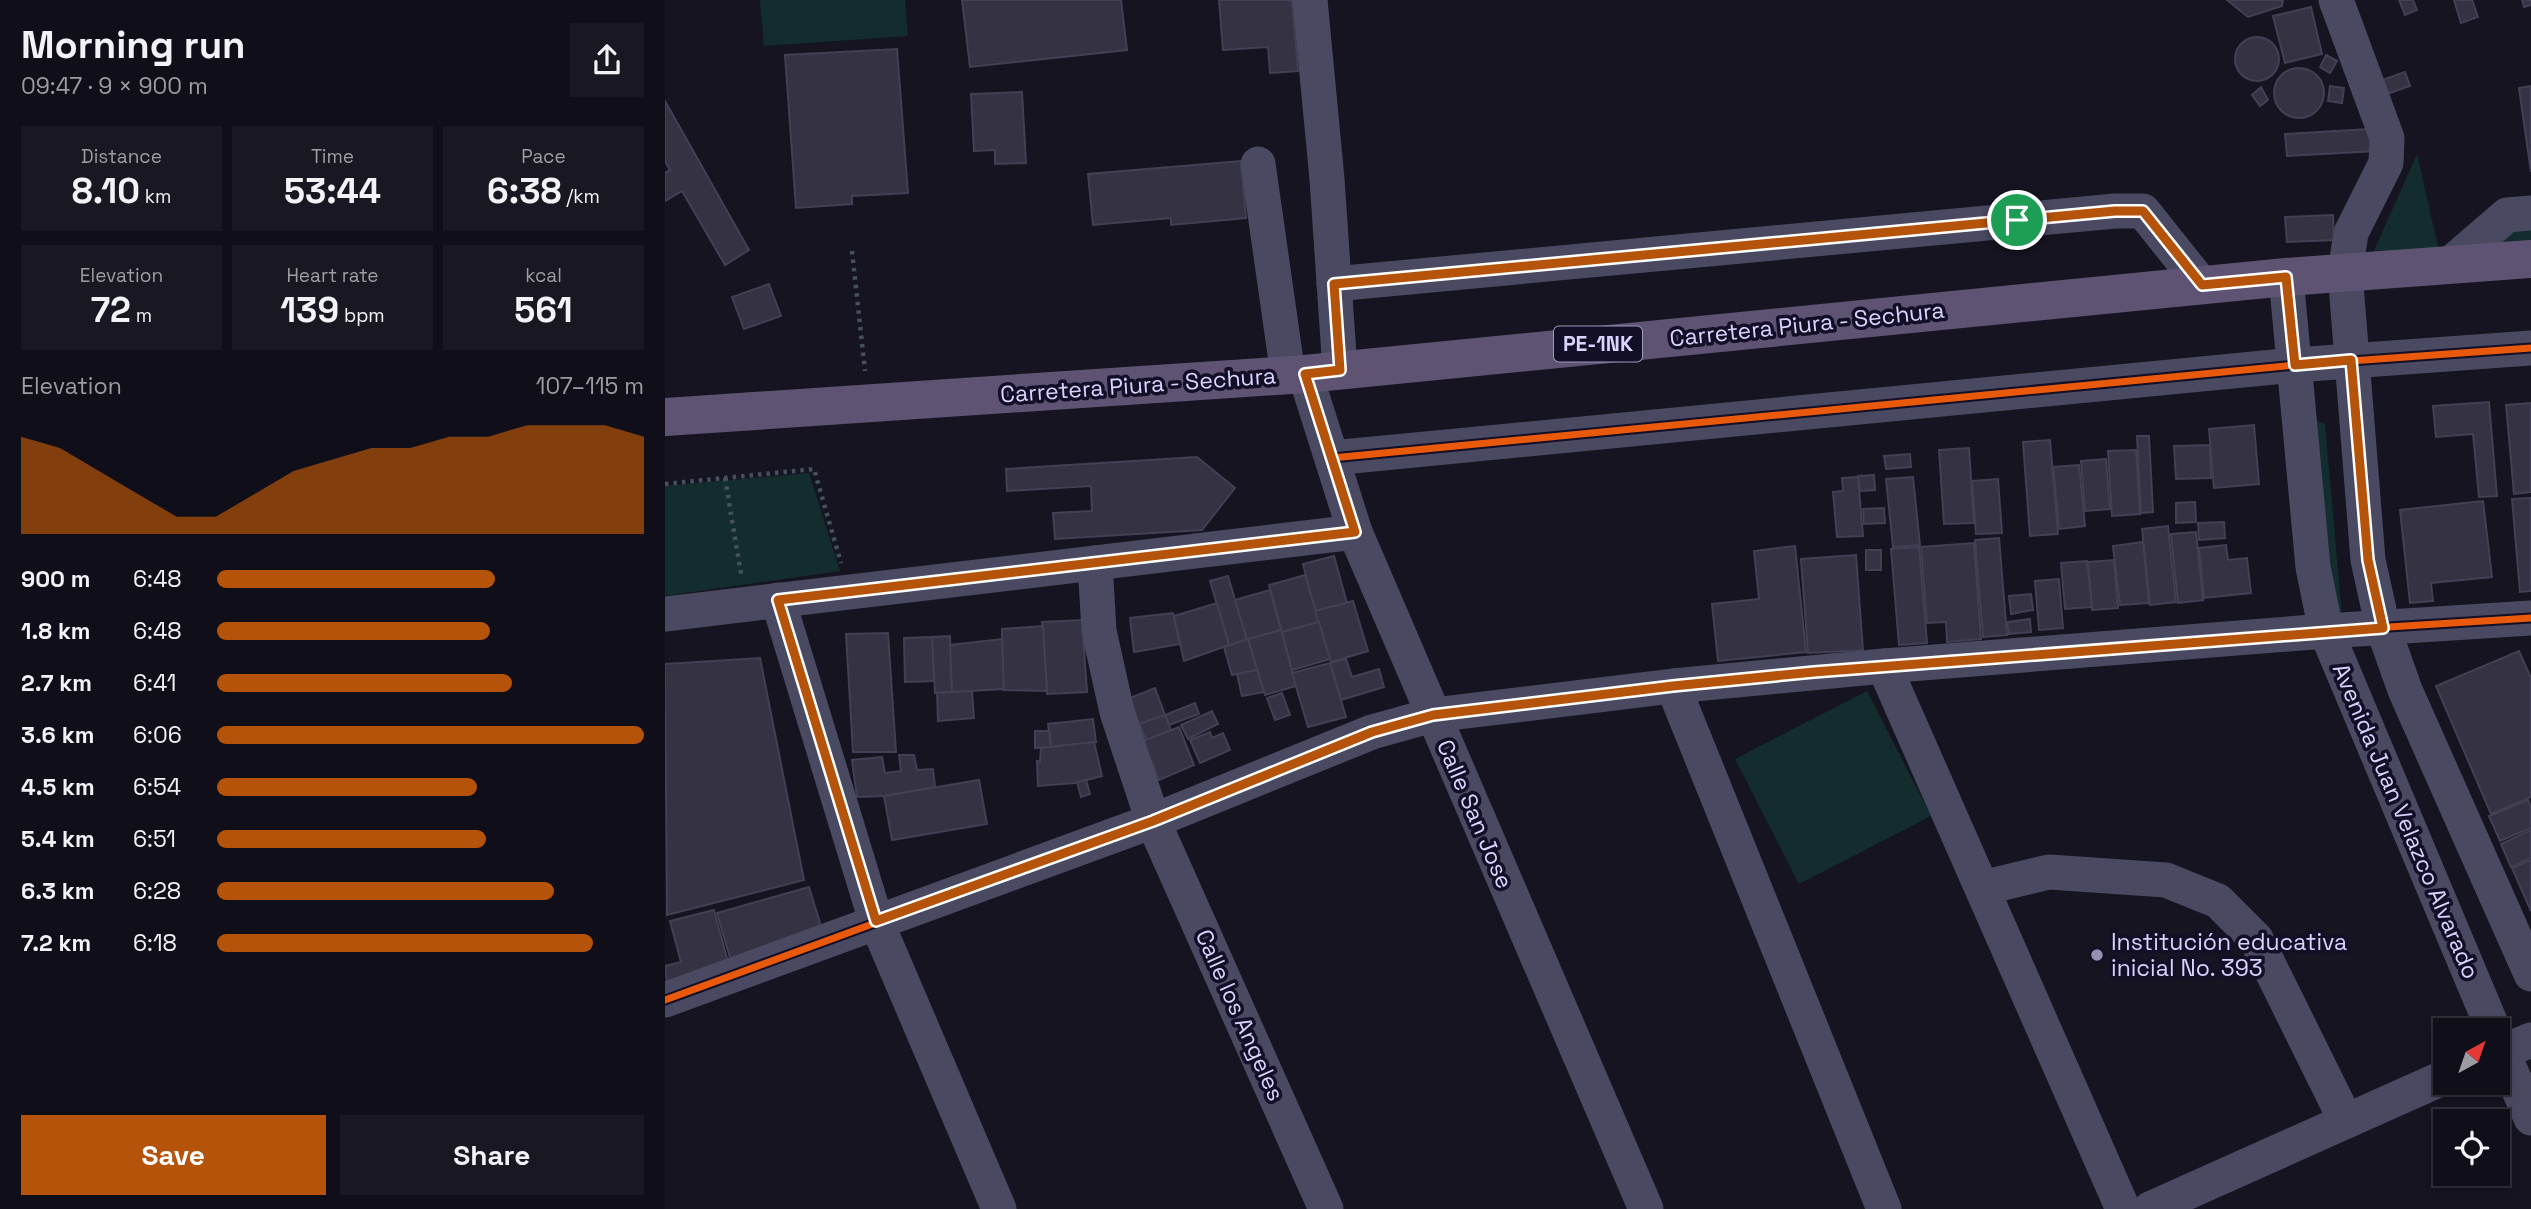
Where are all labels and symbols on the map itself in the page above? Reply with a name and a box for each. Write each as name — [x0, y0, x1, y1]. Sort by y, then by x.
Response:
pin — [1987, 190, 2047, 250]
street label: Carretera Piura - Sechura — [1668, 295, 1946, 353]
road number: PE-1NK — [1554, 326, 1642, 362]
street label: Carretera Piura - Sechura — [999, 360, 1277, 410]
street label: Avenida Juan Velazco Alvarado — [2326, 659, 2486, 983]
street label: Calle San Jose — [1430, 735, 1520, 893]
street label: Calle los Angeles — [1189, 925, 1291, 1105]
place label: Institución educativa inicial No. 393 — [2111, 927, 2347, 983]
marker: Institución educativa inicial No. 393 — [2089, 947, 2105, 963]
north arrow — [2433, 1018, 2509, 1096]

